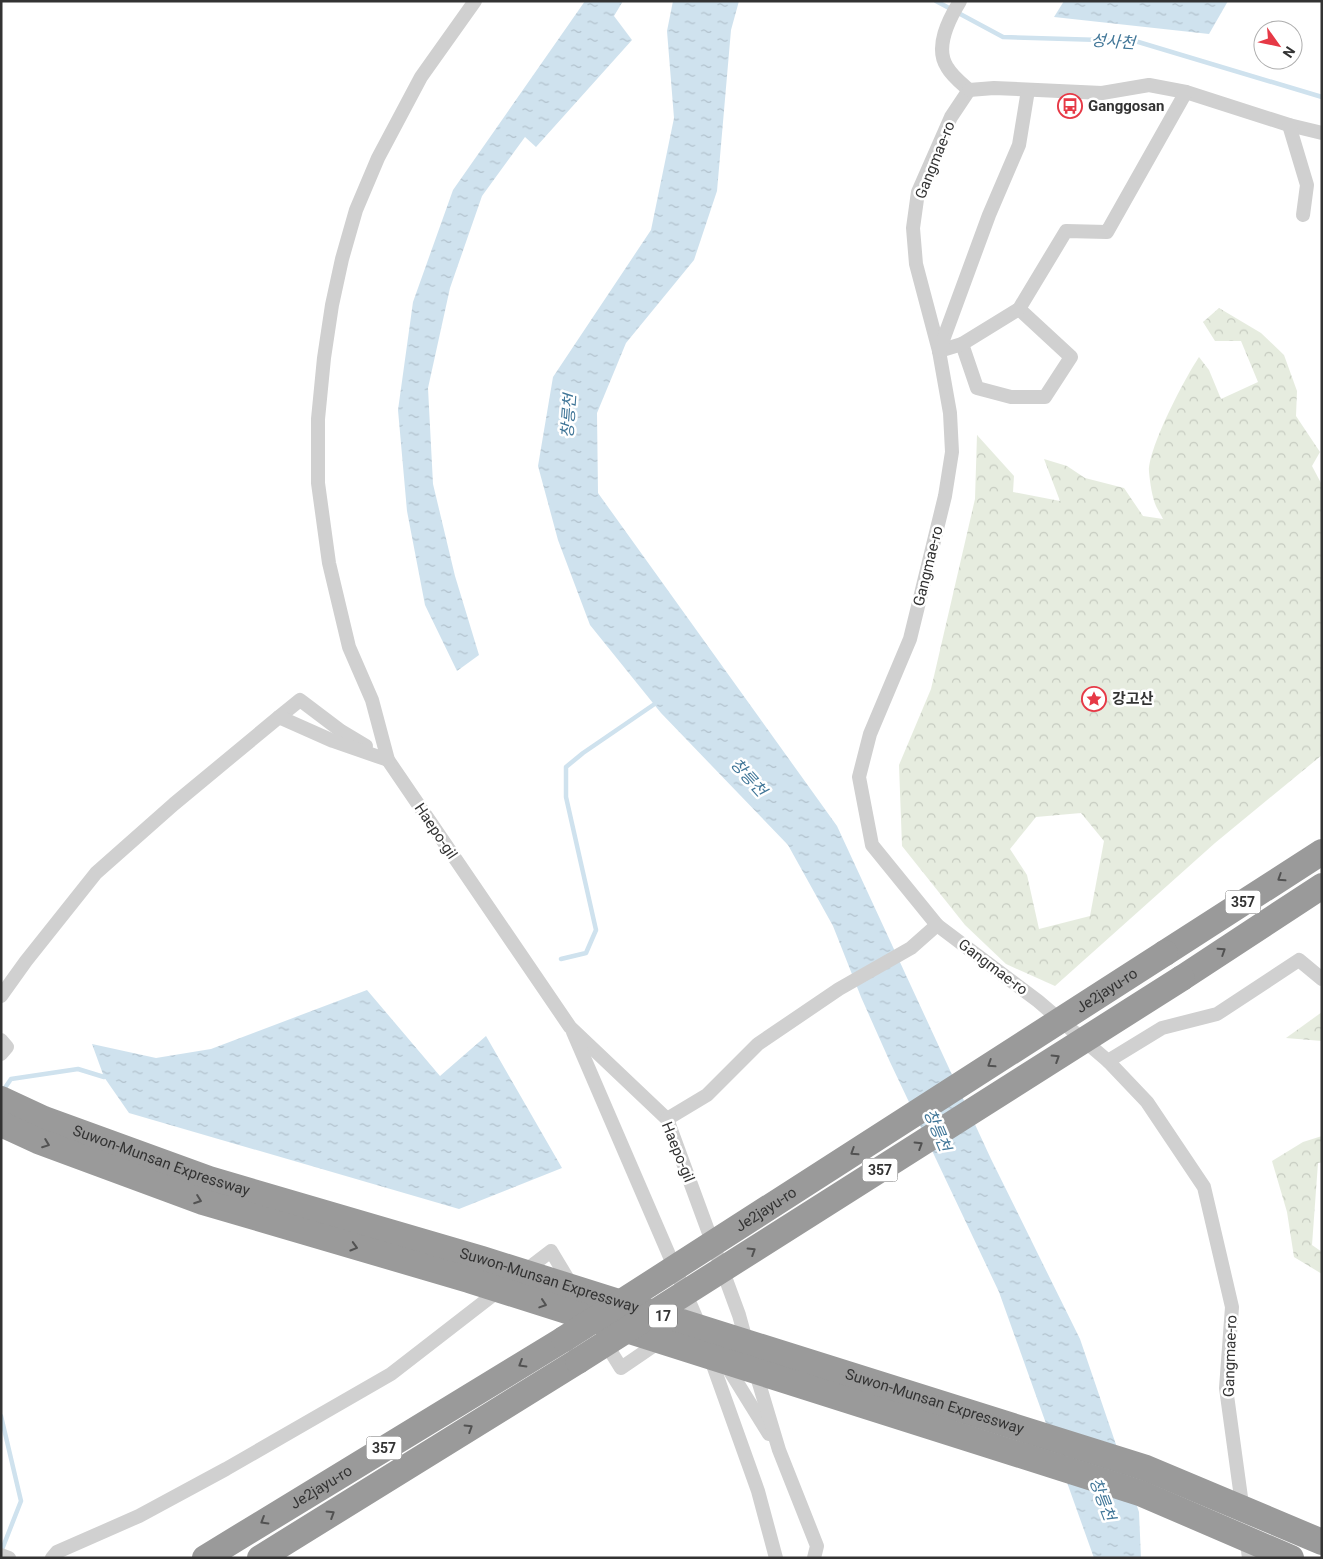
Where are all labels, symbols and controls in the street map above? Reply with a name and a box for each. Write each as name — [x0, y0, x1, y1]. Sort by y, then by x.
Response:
north arrow — [1253, 20, 1303, 70]
water label: 성사천 — [1090, 30, 1138, 53]
text: N — [1279, 44, 1298, 61]
bus stop icon: Ganggosan — [1057, 93, 1083, 119]
place label: Ganggosan — [1088, 97, 1164, 115]
street label: Gangmae-ro — [911, 119, 959, 201]
water label: 창릉천 — [557, 391, 580, 439]
street label: Gangmae-ro — [909, 524, 947, 608]
place icon: 강고산 — [1081, 686, 1107, 712]
place label: 강고산 — [1112, 690, 1154, 708]
water label: 창릉천 — [727, 755, 772, 802]
street label: Haepo-gil — [411, 800, 461, 862]
one-way arrow — [1277, 872, 1286, 882]
road number: 357 — [1226, 890, 1260, 914]
street label: Gangmae-ro — [955, 935, 1031, 999]
one-way arrow — [1217, 948, 1226, 958]
street label: Je2jayu-ro — [1073, 964, 1141, 1017]
one-way arrow — [1050, 1055, 1060, 1064]
one-way arrow — [988, 1058, 997, 1067]
water label: 창릉천 — [920, 1106, 956, 1156]
street label: Haepo-gil — [658, 1119, 698, 1185]
street label: Suwon-Munsan Expressway — [70, 1121, 252, 1200]
one-way arrow — [41, 1138, 50, 1148]
one-way arrow — [913, 1142, 922, 1151]
one-way arrow — [851, 1146, 860, 1155]
road number: 357 — [862, 1158, 898, 1182]
street label: Je2jayu-ro — [732, 1183, 800, 1236]
one-way arrow — [194, 1194, 202, 1204]
one-way arrow — [349, 1241, 358, 1251]
street label: Suwon-Munsan Expressway — [458, 1244, 641, 1317]
one-way arrow — [746, 1248, 756, 1257]
one-way arrow — [538, 1298, 547, 1308]
road number: 17 — [649, 1304, 677, 1328]
street label: Gangmae-ro — [1220, 1315, 1240, 1397]
one-way arrow — [519, 1357, 528, 1367]
street label: Suwon-Munsan Expressway — [843, 1365, 1026, 1438]
one-way arrow — [464, 1425, 473, 1435]
road number: 357 — [366, 1436, 402, 1460]
street label: Je2jayu-ro — [287, 1461, 355, 1513]
water label: 창릉천 — [1086, 1475, 1120, 1525]
one-way arrow — [326, 1510, 335, 1520]
one-way arrow — [260, 1515, 269, 1525]

